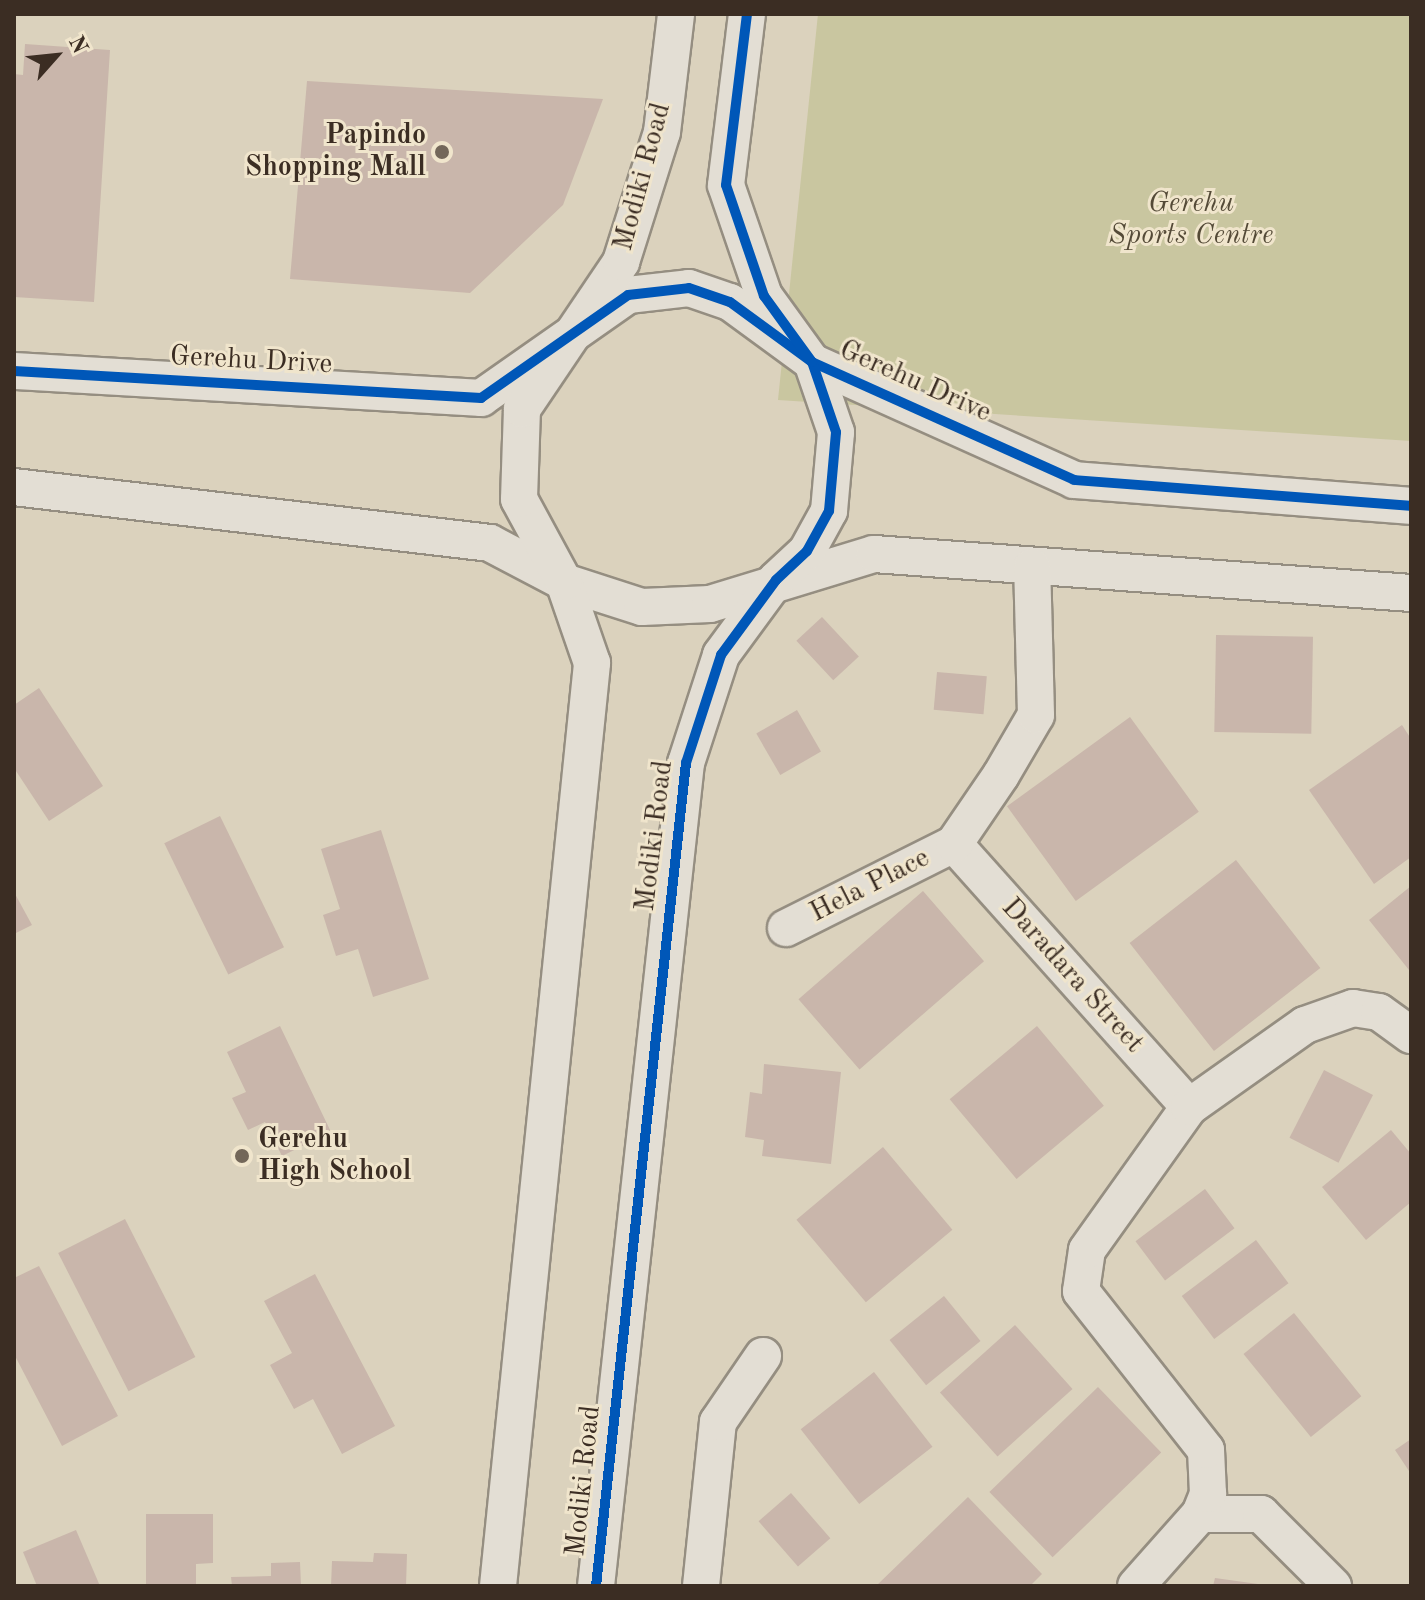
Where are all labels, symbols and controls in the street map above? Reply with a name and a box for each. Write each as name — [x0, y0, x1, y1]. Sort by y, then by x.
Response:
north arrow — [16, 16, 96, 96]
text: N — [64, 33, 91, 58]
street label: Modiki Road — [607, 99, 679, 255]
place label: Papindo Shopping Mall — [245, 119, 426, 185]
marker: Papindo Shopping Mall — [433, 143, 451, 161]
park label: Gerehu Sports Centre — [1109, 187, 1273, 253]
street label: Gerehu Drive — [834, 334, 996, 430]
street label: Gerehu Drive — [169, 340, 333, 382]
street label: Modiki Road — [629, 759, 681, 913]
street label: Hela Place — [805, 842, 935, 930]
street label: Daradara Street — [994, 892, 1150, 1060]
place label: Gerehu High School — [258, 1123, 411, 1189]
marker: Gerehu High School — [233, 1147, 251, 1165]
street label: Modiki Road — [559, 1404, 609, 1558]

